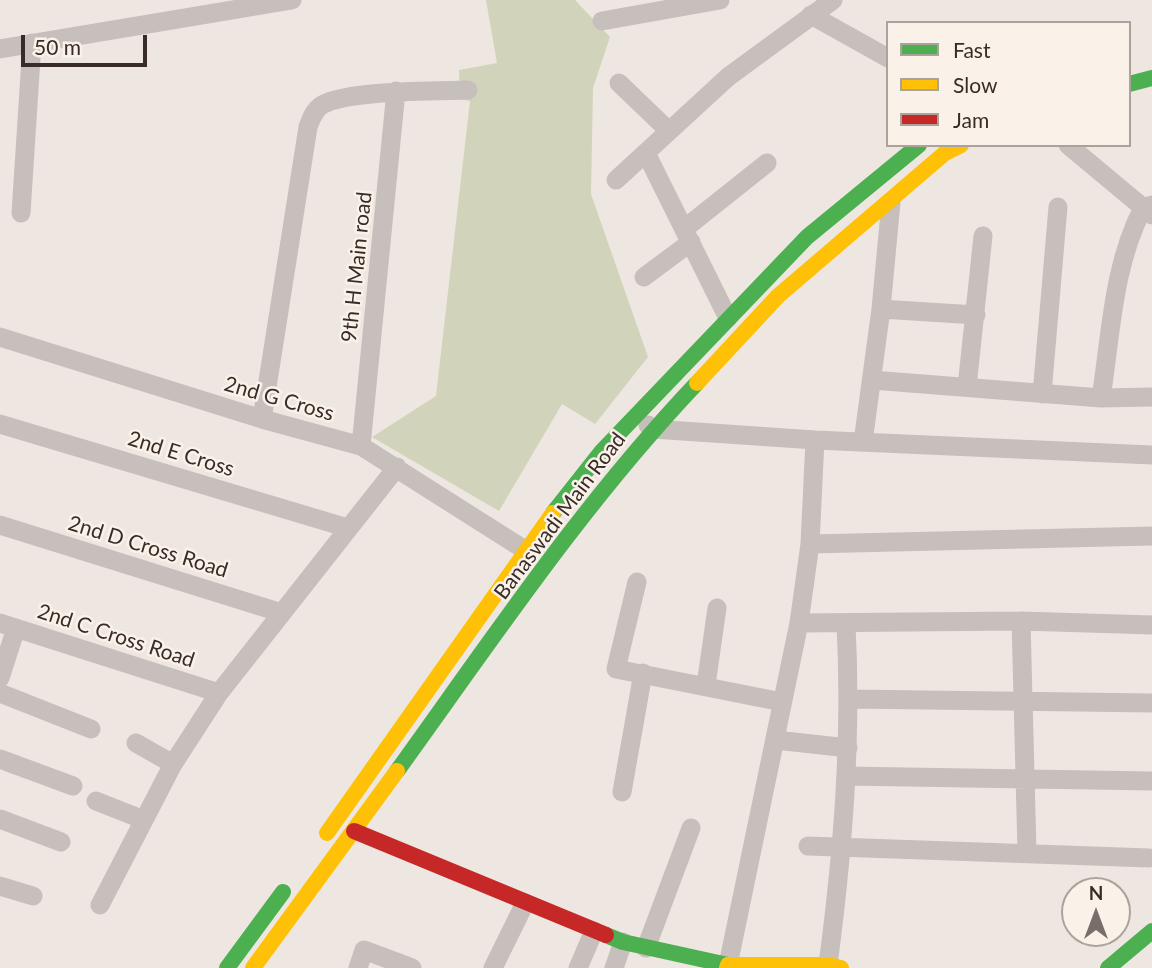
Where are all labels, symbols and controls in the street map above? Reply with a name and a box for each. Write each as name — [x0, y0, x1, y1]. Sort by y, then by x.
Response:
scale bar — [24, 21, 150, 65]
legend — [886, 21, 1131, 147]
text: 50 m — [34, 34, 81, 59]
text: Fast — [953, 37, 990, 62]
text: Slow — [953, 72, 997, 97]
text: Jam — [953, 107, 989, 132]
street label: 9th H Main road — [337, 190, 377, 344]
street label: 2nd G Cross — [221, 371, 337, 427]
street label: 2nd E Cross — [125, 426, 237, 482]
street label: Banaswadi Main Road — [489, 428, 631, 604]
street label: 2nd D Cross Road — [65, 511, 231, 583]
street label: 2nd C Cross Road — [34, 599, 198, 673]
north arrow — [1061, 877, 1131, 947]
text: N — [1089, 881, 1103, 904]

